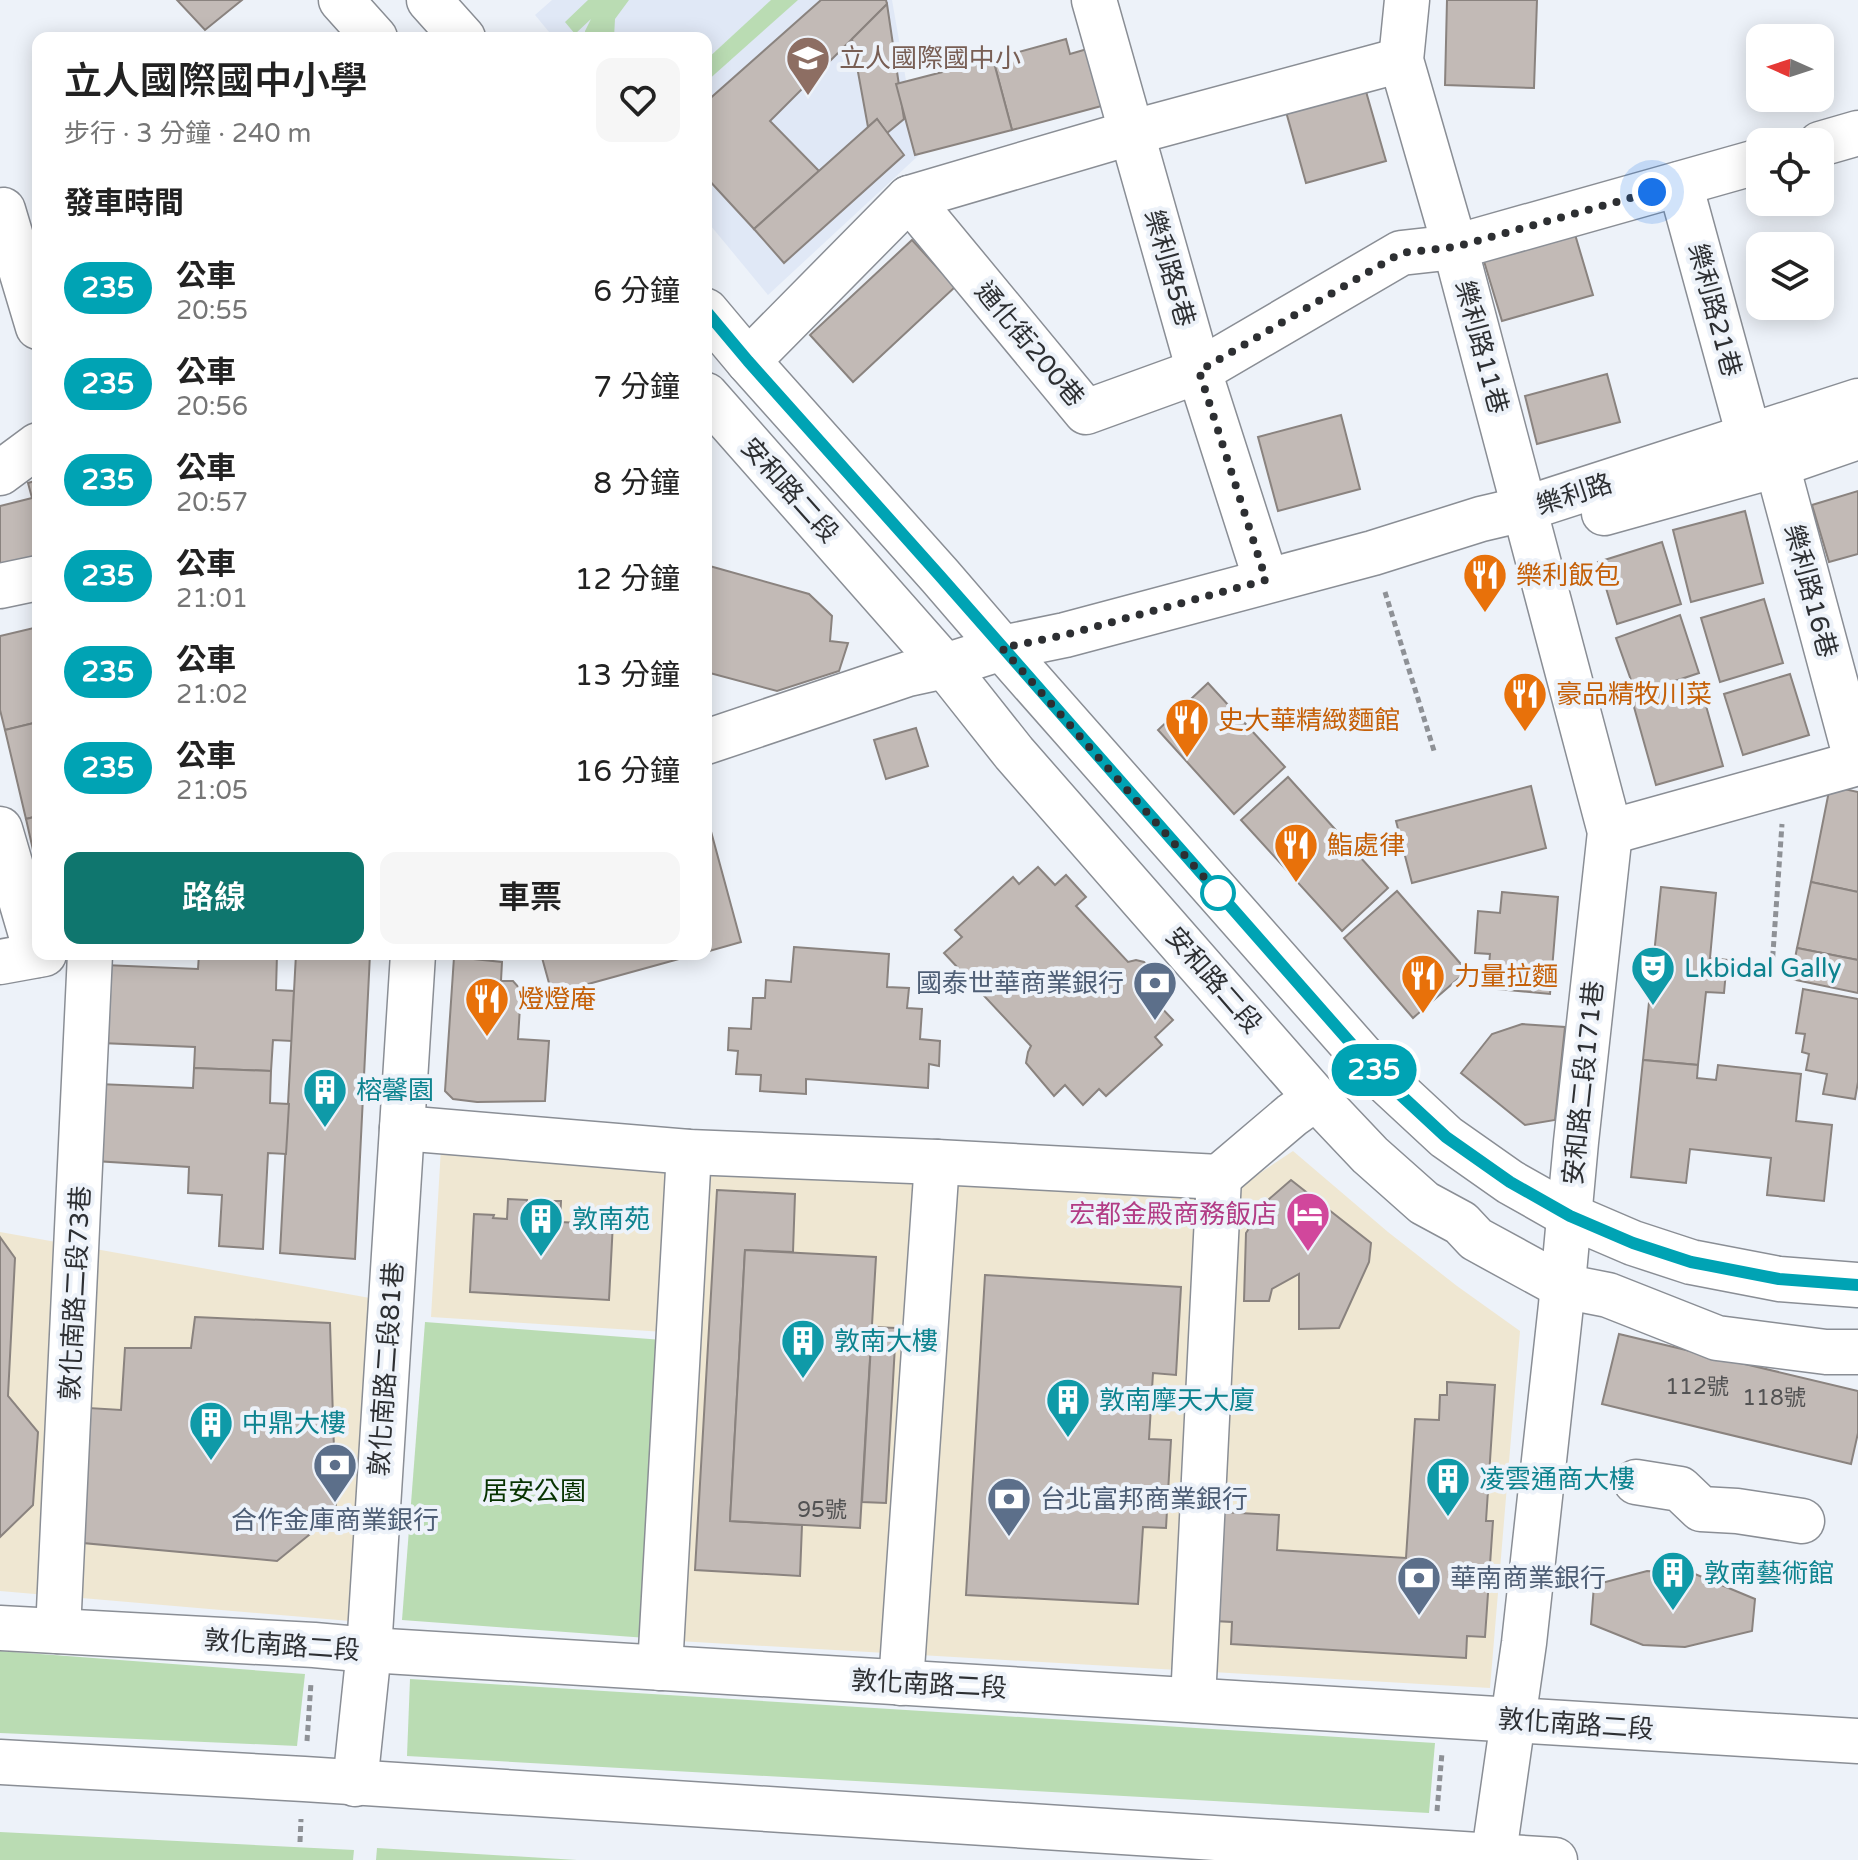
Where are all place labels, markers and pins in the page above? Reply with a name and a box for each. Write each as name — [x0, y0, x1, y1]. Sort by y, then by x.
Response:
school or university icon: 立人國際國中小 — [784, 34, 832, 97]
place label: 立人國際國中小 — [839, 43, 1021, 74]
restaurant icon: 樂利飯包 — [1461, 551, 1509, 614]
place label: 樂利飯包 — [1516, 560, 1620, 591]
restaurant icon: 豪品精牧川菜 — [1501, 670, 1549, 733]
place label: 豪品精牧川菜 — [1556, 679, 1712, 710]
restaurant icon: 史大華精緻麵館 — [1163, 696, 1211, 759]
place label: 史大華精緻麵館 — [1218, 705, 1400, 736]
restaurant icon: 鮨處律 — [1272, 821, 1320, 884]
place label: 鮨處律 — [1327, 830, 1405, 861]
unlabelled marker — [1201, 876, 1235, 910]
theatre icon: Lkbidal Gally — [1629, 944, 1677, 1007]
restaurant icon: 力量拉麵 — [1399, 952, 1447, 1015]
place label: Lkbidal Gally — [1684, 953, 1842, 984]
bank icon: 國泰世華商業銀行 — [1131, 959, 1179, 1022]
place label: 力量拉麵 — [1454, 961, 1558, 992]
place label: 國泰世華商業銀行 — [916, 968, 1124, 999]
restaurant icon: 燈燈庵 — [463, 975, 511, 1038]
place label: 燈燈庵 — [518, 984, 596, 1015]
building icon: 榕馨園 — [301, 1066, 349, 1129]
place label: 榕馨園 — [356, 1075, 434, 1106]
hotel icon: 宏都金殿商務飯店 — [1284, 1190, 1332, 1253]
building icon: 敦南苑 — [517, 1195, 565, 1258]
place label: 宏都金殿商務飯店 — [1069, 1199, 1277, 1230]
place label: 敦南苑 — [572, 1204, 650, 1235]
building icon: 敦南大樓 — [779, 1317, 827, 1380]
place label: 敦南大樓 — [834, 1326, 938, 1357]
building icon: 敦南摩天大廈 — [1044, 1376, 1092, 1439]
place label: 敦南摩天大廈 — [1099, 1385, 1255, 1416]
building icon: 中鼎大樓 — [187, 1399, 235, 1462]
place label: 中鼎大樓 — [242, 1408, 346, 1439]
bank icon: 合作金庫商業銀行 — [311, 1441, 359, 1504]
building icon: 凌雲通商大樓 — [1424, 1455, 1472, 1518]
place label: 凌雲通商大樓 — [1479, 1464, 1635, 1495]
bank icon: 台北富邦商業銀行 — [985, 1475, 1033, 1538]
place label: 台北富邦商業銀行 — [1040, 1484, 1248, 1515]
place label: 合作金庫商業銀行 — [231, 1505, 439, 1536]
building icon: 敦南藝術館 — [1649, 1549, 1697, 1612]
bank icon: 華南商業銀行 — [1395, 1554, 1443, 1617]
place label: 敦南藝術館 — [1704, 1558, 1834, 1589]
place label: 華南商業銀行 — [1450, 1563, 1606, 1594]

